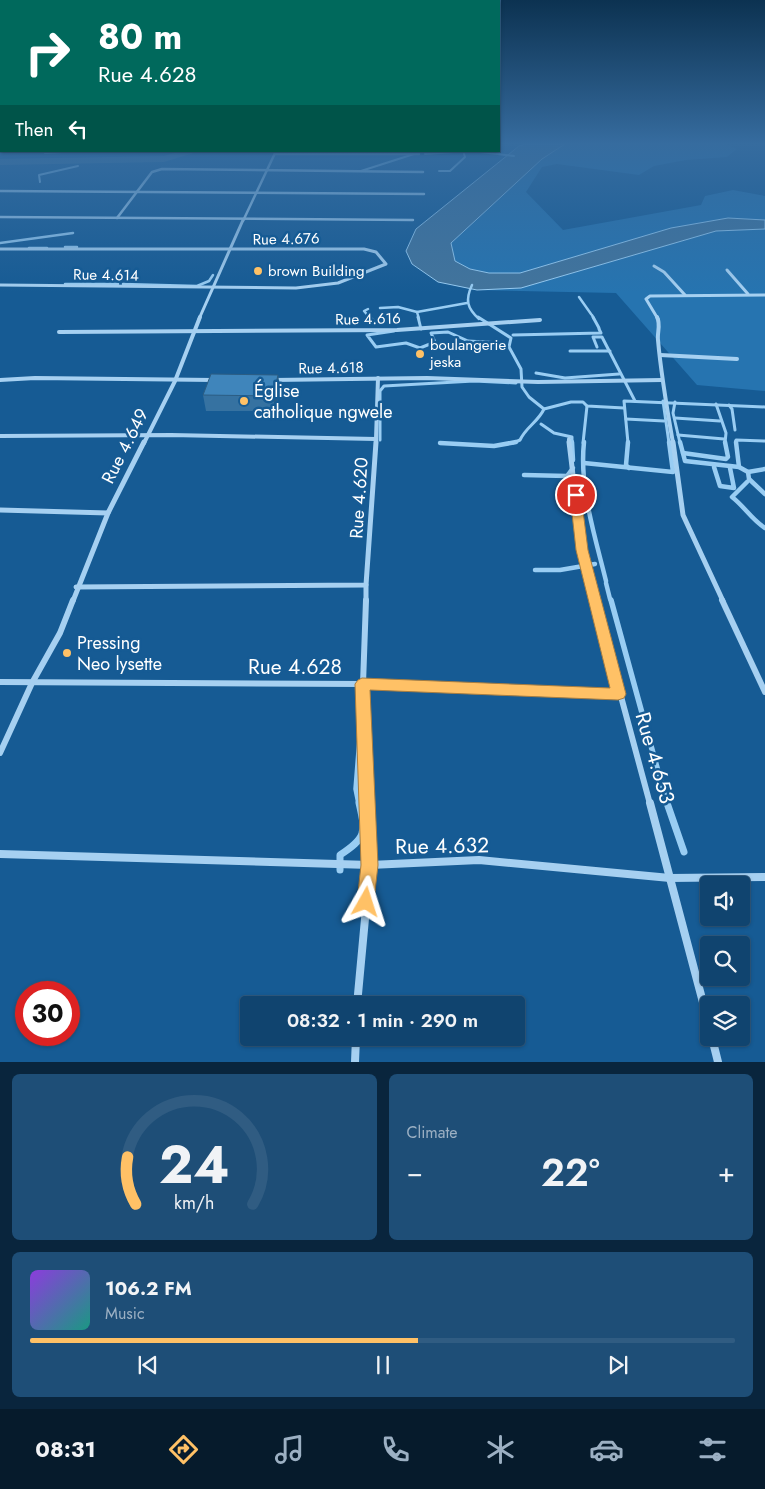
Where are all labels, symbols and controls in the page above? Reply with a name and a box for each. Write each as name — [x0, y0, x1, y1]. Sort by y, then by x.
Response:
text: 80 m — [98, 12, 182, 62]
icon: right — [15, 20, 80, 85]
text: Rue 4.628 — [98, 58, 196, 90]
icon: left — [64, 115, 92, 143]
text: Then — [15, 116, 54, 143]
street label: Rue 4.676 — [252, 227, 320, 251]
place label: brown Building — [268, 260, 364, 282]
street label: Rue 4.614 — [73, 263, 139, 287]
marker: brown Building — [252, 265, 264, 277]
street label: Rue 4.616 — [335, 307, 401, 331]
place label: boulangerie jeska — [429, 334, 506, 373]
marker: boulangerie jeska — [414, 348, 426, 360]
street label: Rue 4.618 — [298, 356, 364, 380]
place label: Église catholique ngwele — [254, 378, 392, 425]
marker: Église catholique ngwele — [238, 395, 250, 407]
street label: Rue 4.649 — [95, 404, 155, 488]
street label: Rue 4.620 — [343, 456, 375, 540]
pin — [555, 474, 597, 516]
icon: arrive — [562, 481, 590, 509]
place label: Pressing Neo lysette — [77, 630, 162, 677]
marker: Pressing Neo lysette — [61, 647, 73, 659]
street label: Rue 4.628 — [248, 652, 342, 682]
street label: Rue 4.653 — [628, 709, 682, 807]
street label: Rue 4.632 — [395, 830, 489, 862]
position arrow — [339, 875, 391, 927]
map controls — [700, 876, 750, 1046]
button: sound — [700, 876, 750, 926]
button: search — [700, 936, 750, 986]
speed limit sign: 30 — [15, 981, 80, 1046]
button: layers — [700, 996, 750, 1046]
text: 08:32 · 1 min · 290 m — [287, 1007, 478, 1034]
text: Climate — [407, 1121, 458, 1144]
text: 24 — [159, 1127, 229, 1203]
text: 22° — [541, 1145, 600, 1200]
text: − — [407, 1152, 423, 1193]
text: + — [718, 1152, 735, 1193]
text: km/h — [174, 1190, 214, 1216]
text: 106.2 FM — [105, 1275, 192, 1302]
text: Music — [105, 1302, 145, 1325]
icon: previous — [134, 1351, 162, 1379]
icon: pause — [369, 1351, 397, 1379]
icon: next — [604, 1351, 632, 1379]
icon: directions — [166, 1432, 201, 1467]
icon: music — [272, 1432, 307, 1467]
icon: phone — [378, 1432, 413, 1467]
icon: climate — [483, 1432, 518, 1467]
icon: car — [589, 1432, 624, 1467]
icon: filters — [695, 1432, 730, 1467]
text: 08:31 — [35, 1433, 96, 1465]

